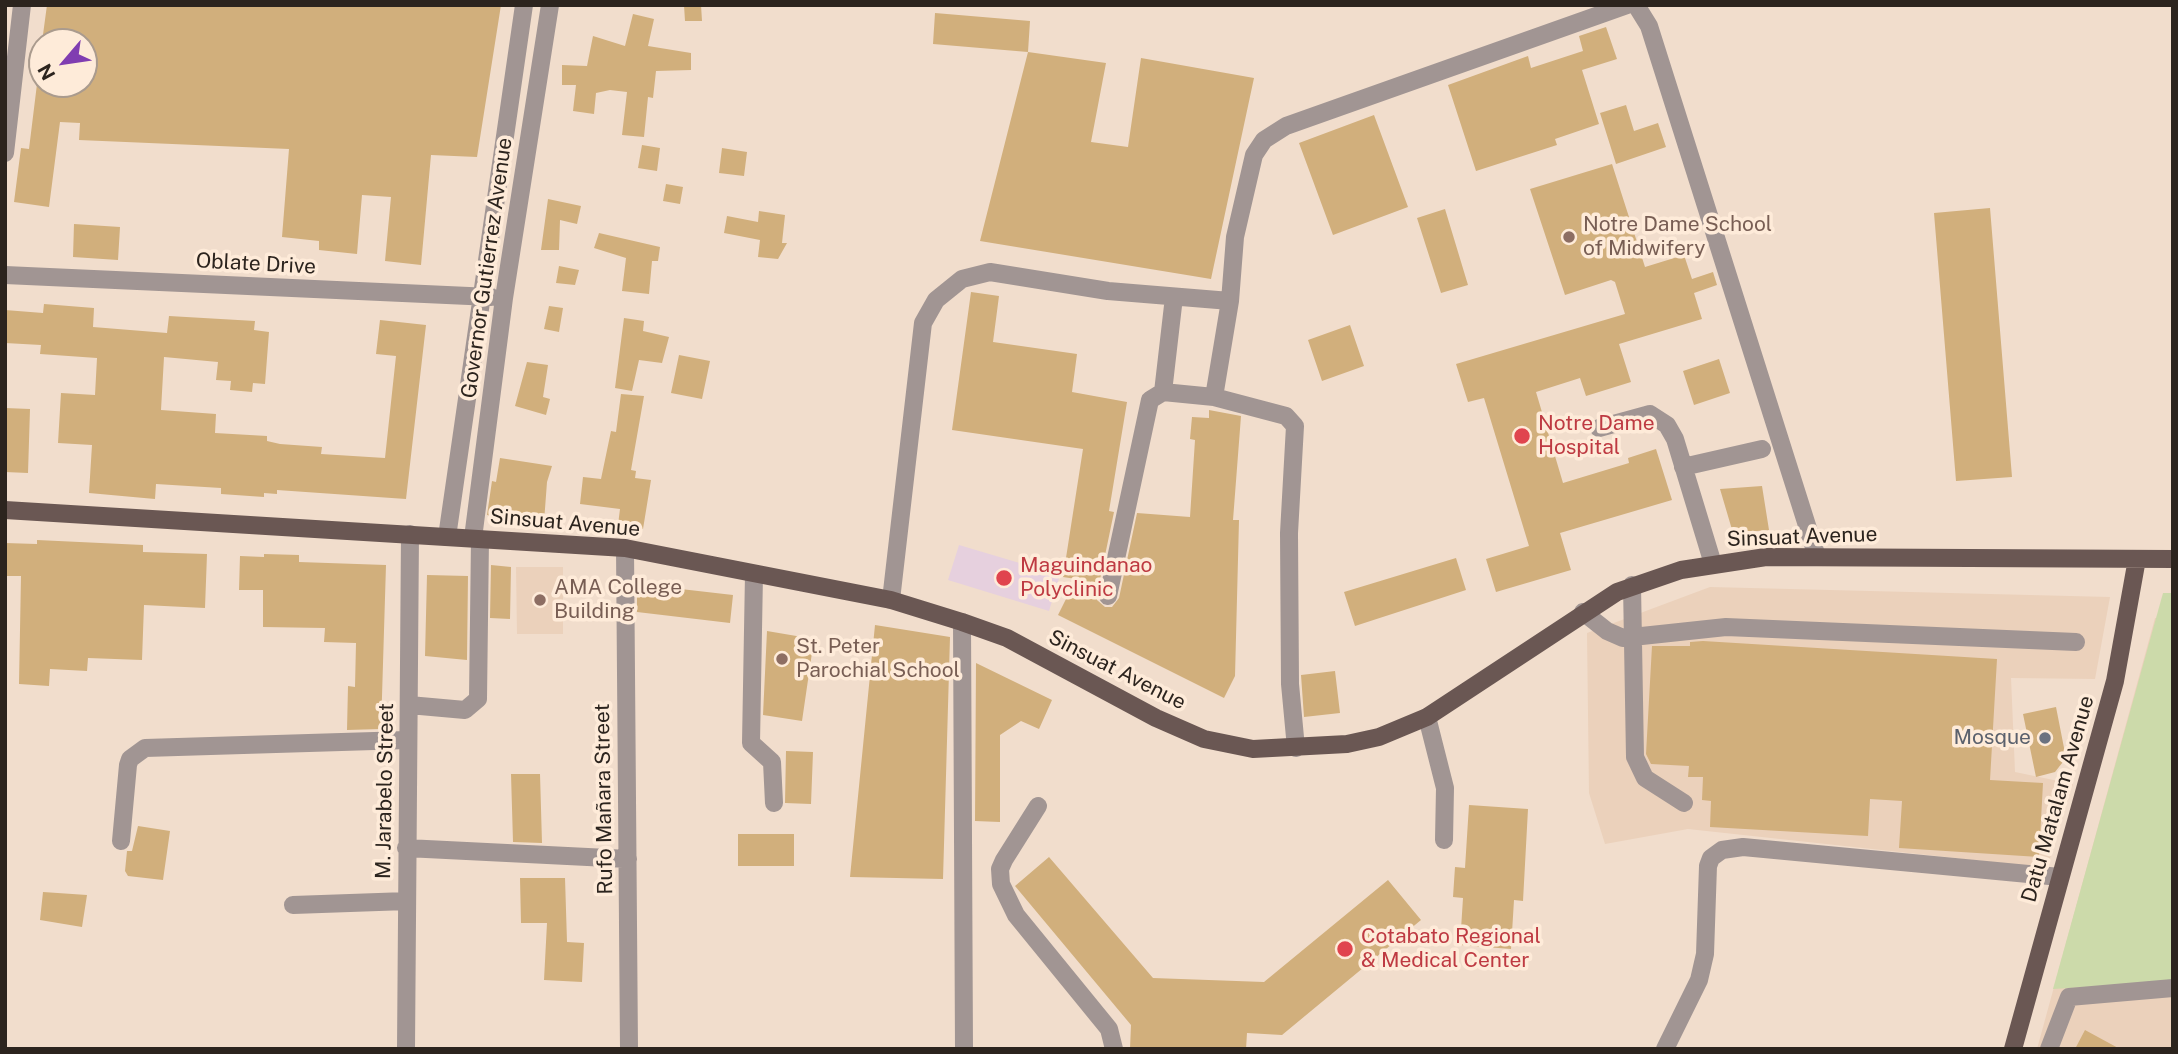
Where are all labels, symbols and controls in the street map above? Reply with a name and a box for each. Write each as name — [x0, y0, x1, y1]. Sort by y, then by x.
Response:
north arrow — [28, 28, 98, 98]
text: N — [33, 60, 60, 84]
street label: Governor Gutierrez Avenue — [456, 136, 518, 400]
place label: Notre Dame School of Midwifery — [1583, 212, 1772, 262]
marker: Notre Dame School of Midwifery — [1561, 229, 1577, 245]
street label: Oblate Drive — [195, 248, 317, 280]
place label: Notre Dame Hospital — [1538, 411, 1655, 461]
marker: Notre Dame Hospital — [1512, 426, 1532, 446]
street label: Sinsuat Avenue — [489, 504, 641, 542]
street label: Sinsuat Avenue — [1726, 522, 1878, 552]
place label: Maguindanao Polyclinic — [1020, 553, 1152, 603]
marker: Maguindanao Polyclinic — [994, 568, 1014, 588]
place label: AMA College Building — [554, 575, 682, 625]
marker: AMA College Building — [532, 592, 548, 608]
street label: Sinsuat Avenue — [1044, 625, 1190, 715]
place label: St. Peter Parochial School — [796, 634, 960, 684]
marker: St. Peter Parochial School — [774, 651, 790, 667]
street label: Datu Matalam Avenue — [2016, 693, 2100, 905]
street label: M. Jarabelo Street — [371, 703, 399, 879]
street label: Rufo Mañara Street — [590, 703, 618, 895]
place label: Mosque — [1954, 725, 2031, 751]
marker: Mosque — [2037, 730, 2053, 746]
place label: Cotabato Regional & Medical Center — [1361, 924, 1541, 974]
marker: Cotabato Regional & Medical Center — [1335, 939, 1355, 959]

